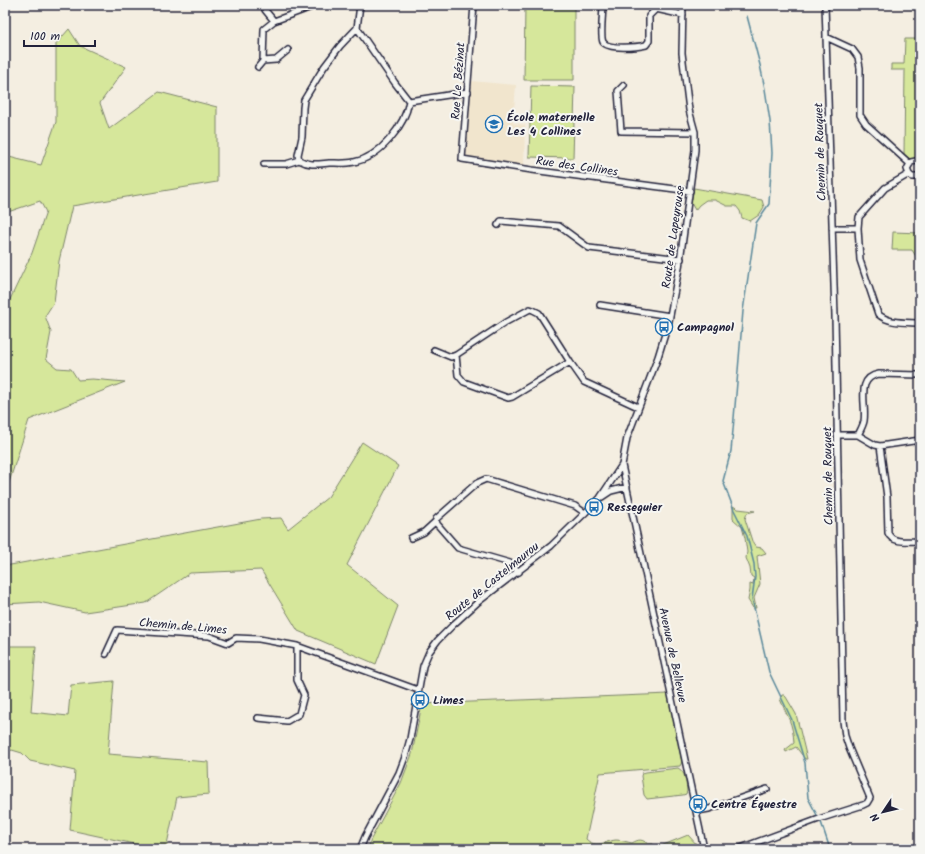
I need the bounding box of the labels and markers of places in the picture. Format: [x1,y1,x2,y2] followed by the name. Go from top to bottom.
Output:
[507,108,595,141] place label: École maternelle Les 4 Collines
[484,114,504,134] school or university icon: École maternelle Les 4 Collines
[654,317,674,337] bus stop icon: Campagnol
[677,318,735,337] place label: Campagnol
[584,497,604,517] bus stop icon: Resseguier
[607,498,663,517] place label: Resseguier
[410,690,430,710] bus stop icon: Limes
[433,691,464,710] place label: Limes
[688,794,708,814] bus stop icon: Centre Équestre
[711,795,797,814] place label: Centre Équestre

